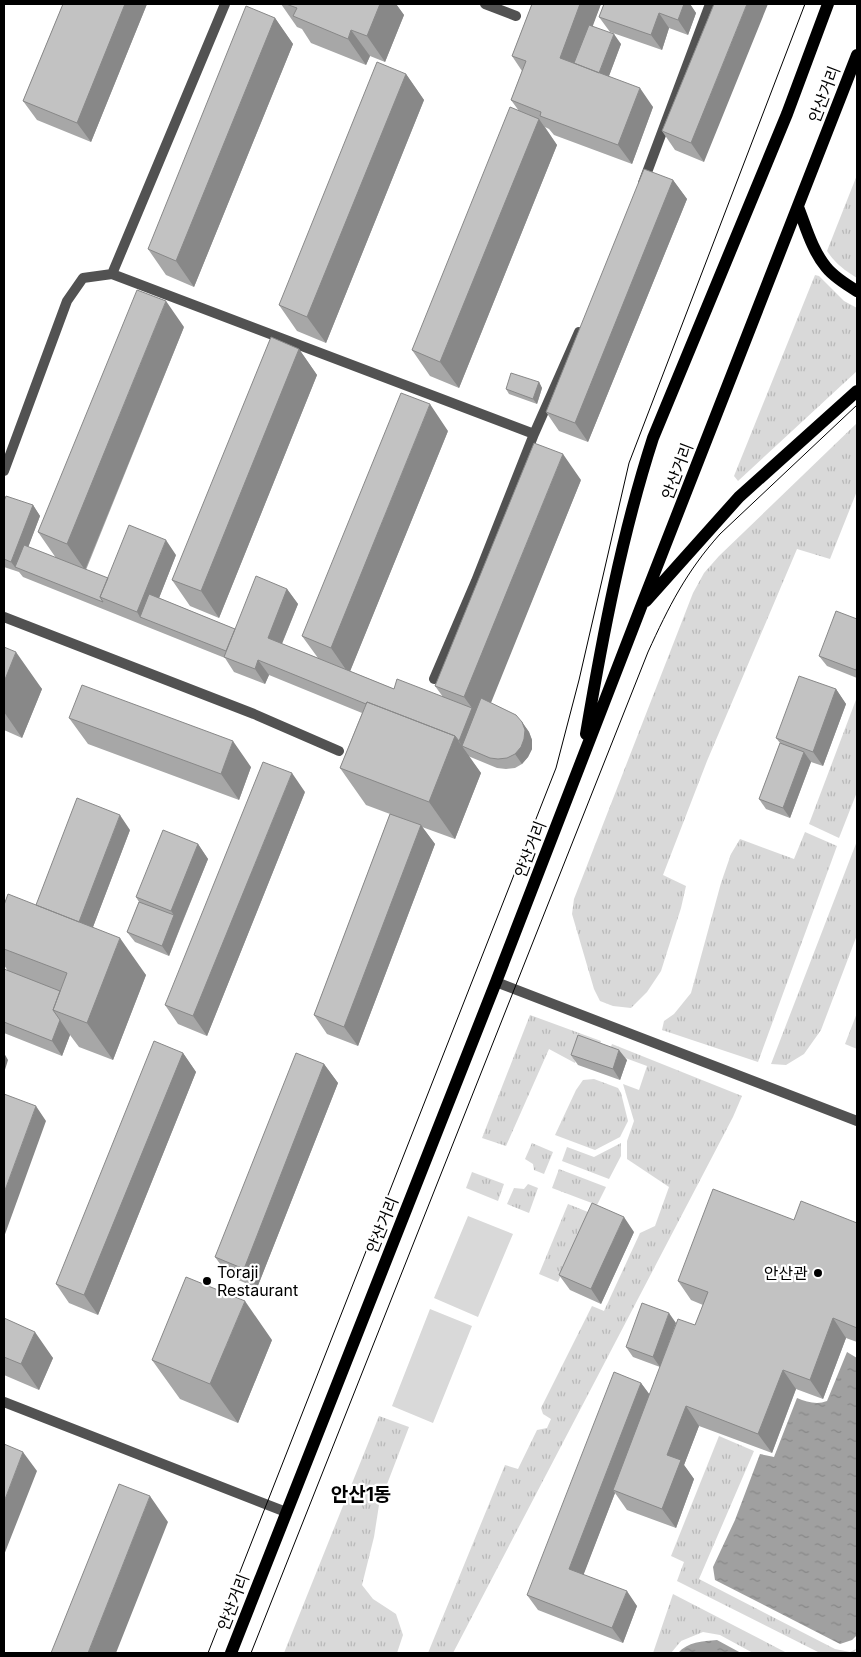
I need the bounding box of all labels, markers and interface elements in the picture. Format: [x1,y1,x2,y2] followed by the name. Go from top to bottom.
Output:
[804,63,844,125] street label: 안산거리
[657,440,697,502] street label: 안산거리
[510,818,550,880] street label: 안산거리
[362,1194,402,1256] street label: 안산거리
[217,1262,298,1300] place label: Toraji Restaurant
[764,1263,808,1283] place label: 안산관
[812,1267,824,1279] marker: 안산관
[201,1275,213,1287] marker: Toraji Restaurant
[331,1483,391,1506] district label: 안산1동
[213,1571,253,1633] street label: 안산거리

